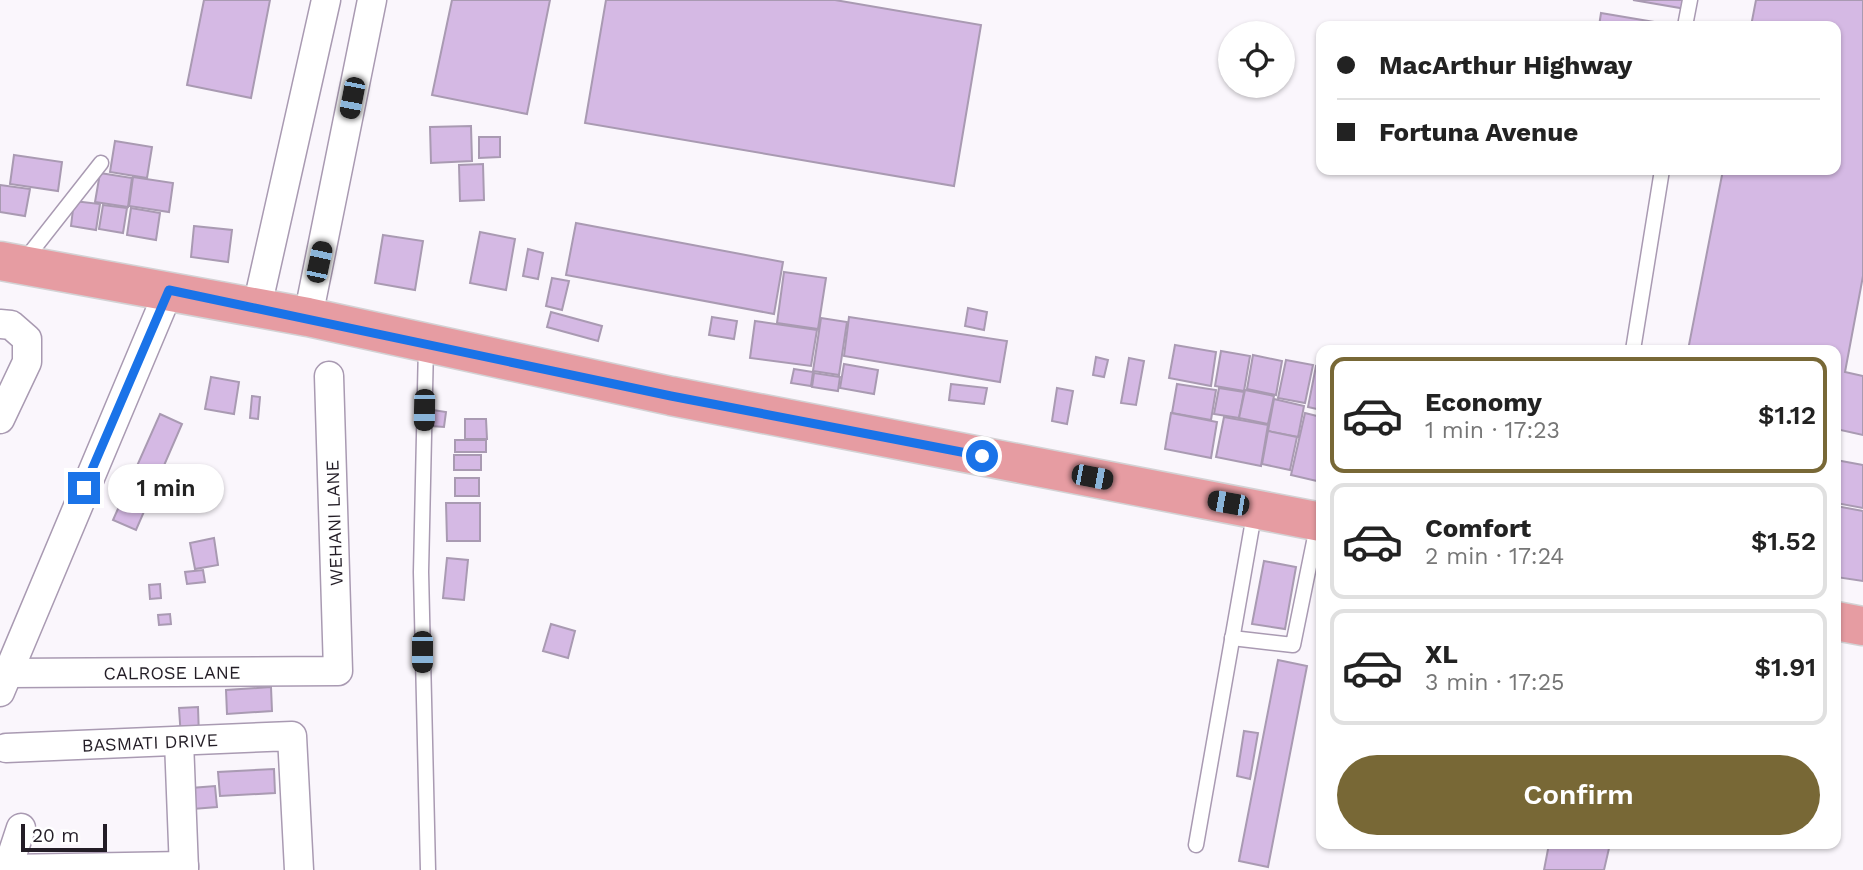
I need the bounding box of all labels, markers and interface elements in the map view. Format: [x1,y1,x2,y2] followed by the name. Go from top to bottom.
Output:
[1218,21,1295,98] map controls
[1218,21,1295,98] button: locate
[1379,50,1632,80] text: MacArthur Highway
[338,75,367,121] car
[1379,117,1578,147] text: Fortuna Avenue
[305,239,334,285] car
[1341,384,1404,447] icon: car
[1425,387,1542,417] text: Economy
[414,389,435,431] car
[1758,400,1816,430] text: $1.12
[1425,417,1560,444] text: 1 min · 17:23
[966,440,998,472] route start
[321,460,347,586] street label: WEHANI LANE
[108,463,224,512] callout: 1 min
[1070,463,1115,491] car
[68,472,100,504] route end
[136,475,196,502] text: 1 min
[1206,489,1251,517] car
[1341,510,1404,573] icon: car
[1425,513,1531,543] text: Comfort
[1751,526,1816,556] text: $1.52
[1425,543,1564,570] text: 2 min · 17:24
[412,631,433,673] car
[1341,636,1404,699] icon: car
[1425,639,1458,669] text: XL
[1755,652,1816,682] text: $1.91
[103,661,241,683] street label: CALROSE LANE
[1425,669,1564,696] text: 3 min · 17:25
[81,729,218,755] street label: BASMATI DRIVE
[1337,755,1820,835] button: Confirm
[21,821,107,853] scale bar
[32,824,79,847] text: 20 m

